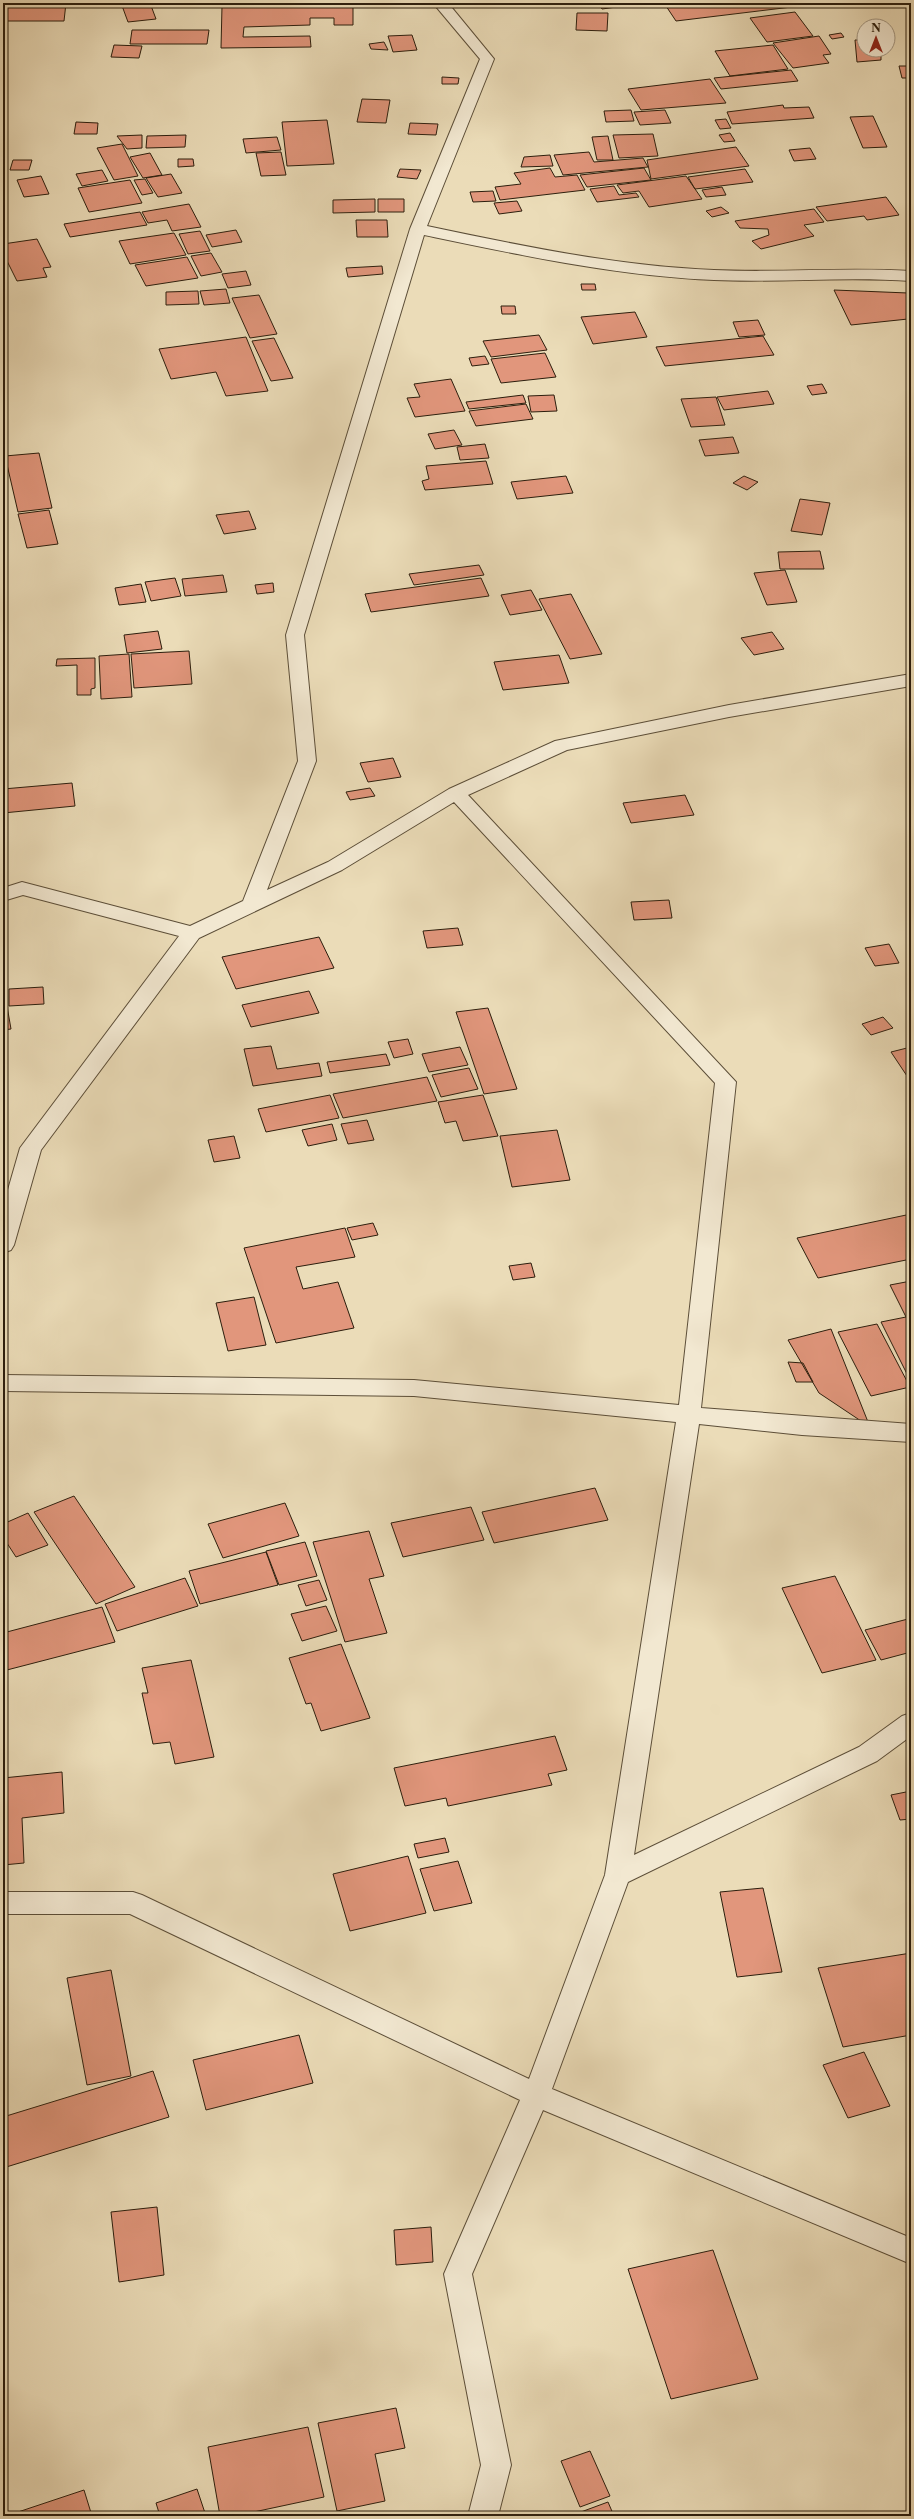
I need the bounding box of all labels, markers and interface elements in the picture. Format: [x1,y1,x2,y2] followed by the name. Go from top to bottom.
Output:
[856,18,896,58] north arrow
[871,21,881,35] text: N

